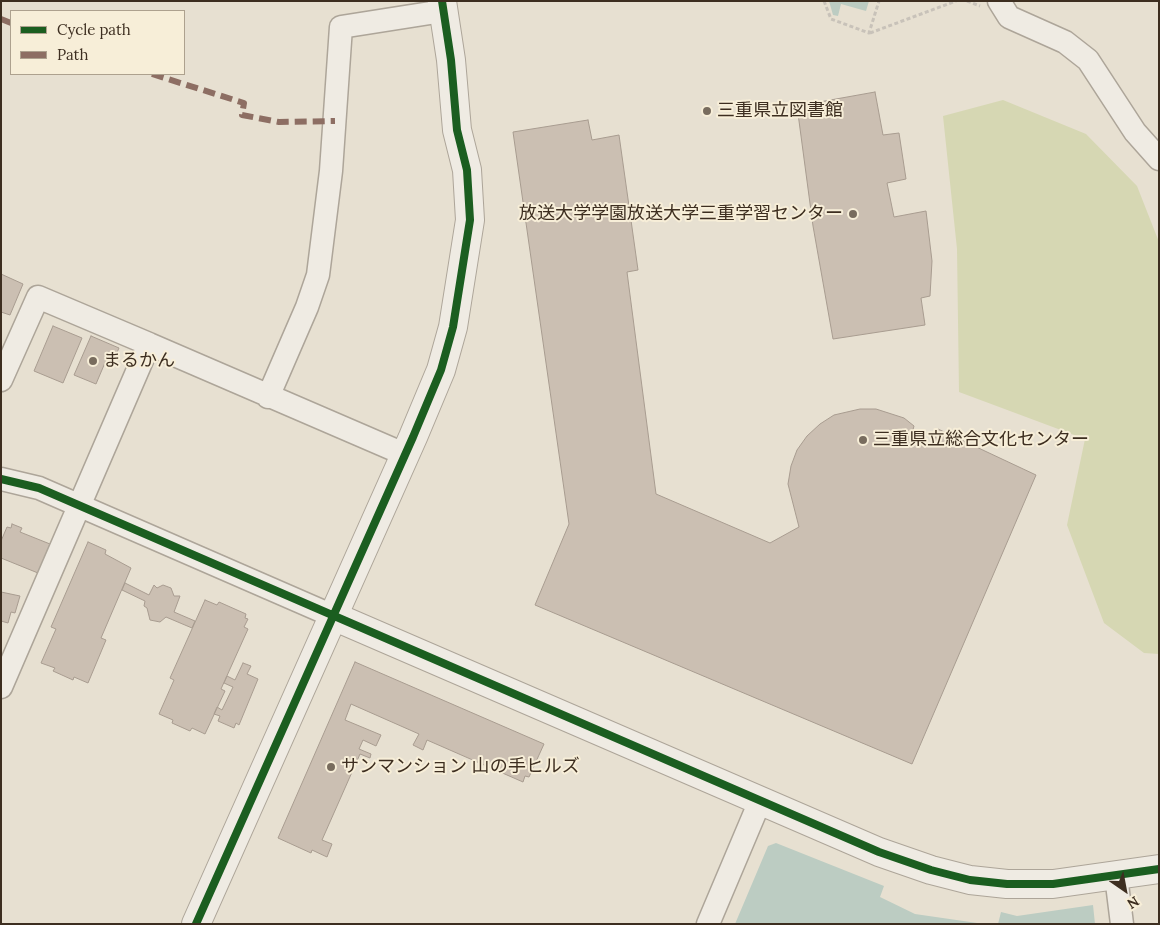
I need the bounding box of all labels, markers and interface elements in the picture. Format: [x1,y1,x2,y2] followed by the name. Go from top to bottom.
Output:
[10,10,185,75] legend
[57,20,131,39] text: Cycle path
[57,45,88,64] text: Path
[717,100,843,122] place label: 三重県立図書館
[701,105,713,117] marker: 三重県立図書館
[519,203,843,225] place label: 放送大学学園放送大学三重学習センター
[847,208,859,220] marker: 放送大学学園放送大学三重学習センター
[103,350,175,372] place label: まるかん
[87,355,99,367] marker: まるかん
[873,429,1089,451] place label: 三重県立総合文化センター
[857,434,869,446] marker: 三重県立総合文化センター
[341,756,580,778] place label: サンマンション 山の手ヒルズ
[325,761,337,773] marker: サンマンション 山の手ヒルズ
[1100,865,1150,915] north arrow
[1124,892,1143,913] text: N

